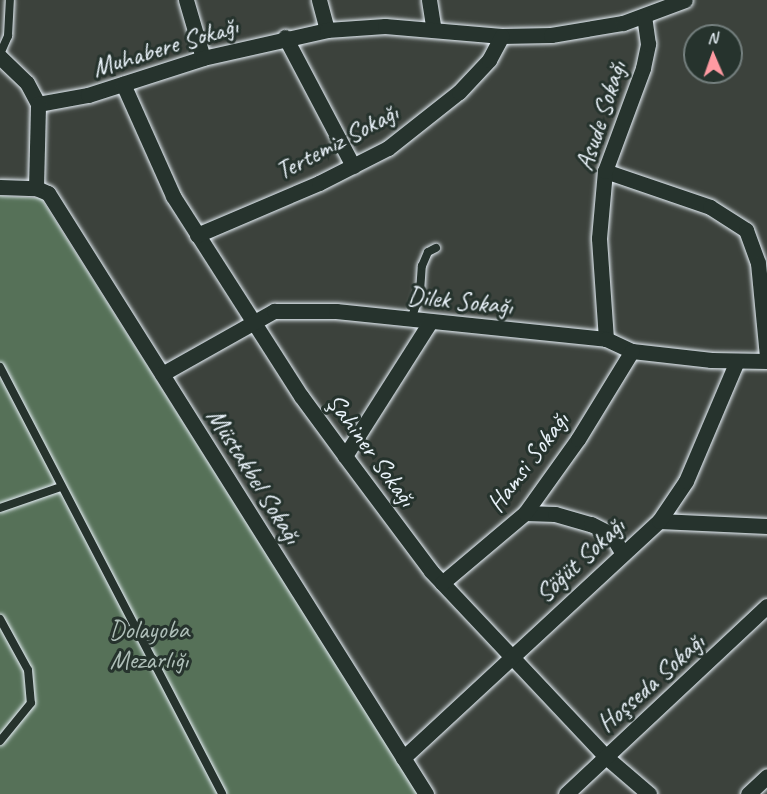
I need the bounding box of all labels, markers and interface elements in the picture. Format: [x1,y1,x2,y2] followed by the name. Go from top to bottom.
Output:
[89,10,241,84] street label: Muhabere Sokağı
[683,24,743,84] north arrow
[707,28,718,48] text: N
[569,58,633,174] street label: Asude Sokağı
[271,97,403,187] street label: Tertemiz Sokağı
[406,280,514,322] street label: Dilek Sokağı
[320,387,422,513] street label: Şahiner Sokağı
[200,403,308,549] street label: Müstakbel Sokağı
[481,406,575,518] street label: Hamsi Sokağı
[529,511,631,609] street label: Söğüt Sokağı
[109,614,189,676] park label: Dolayoba Mezarlığı
[591,627,711,739] street label: Hoşseda Sokağı

